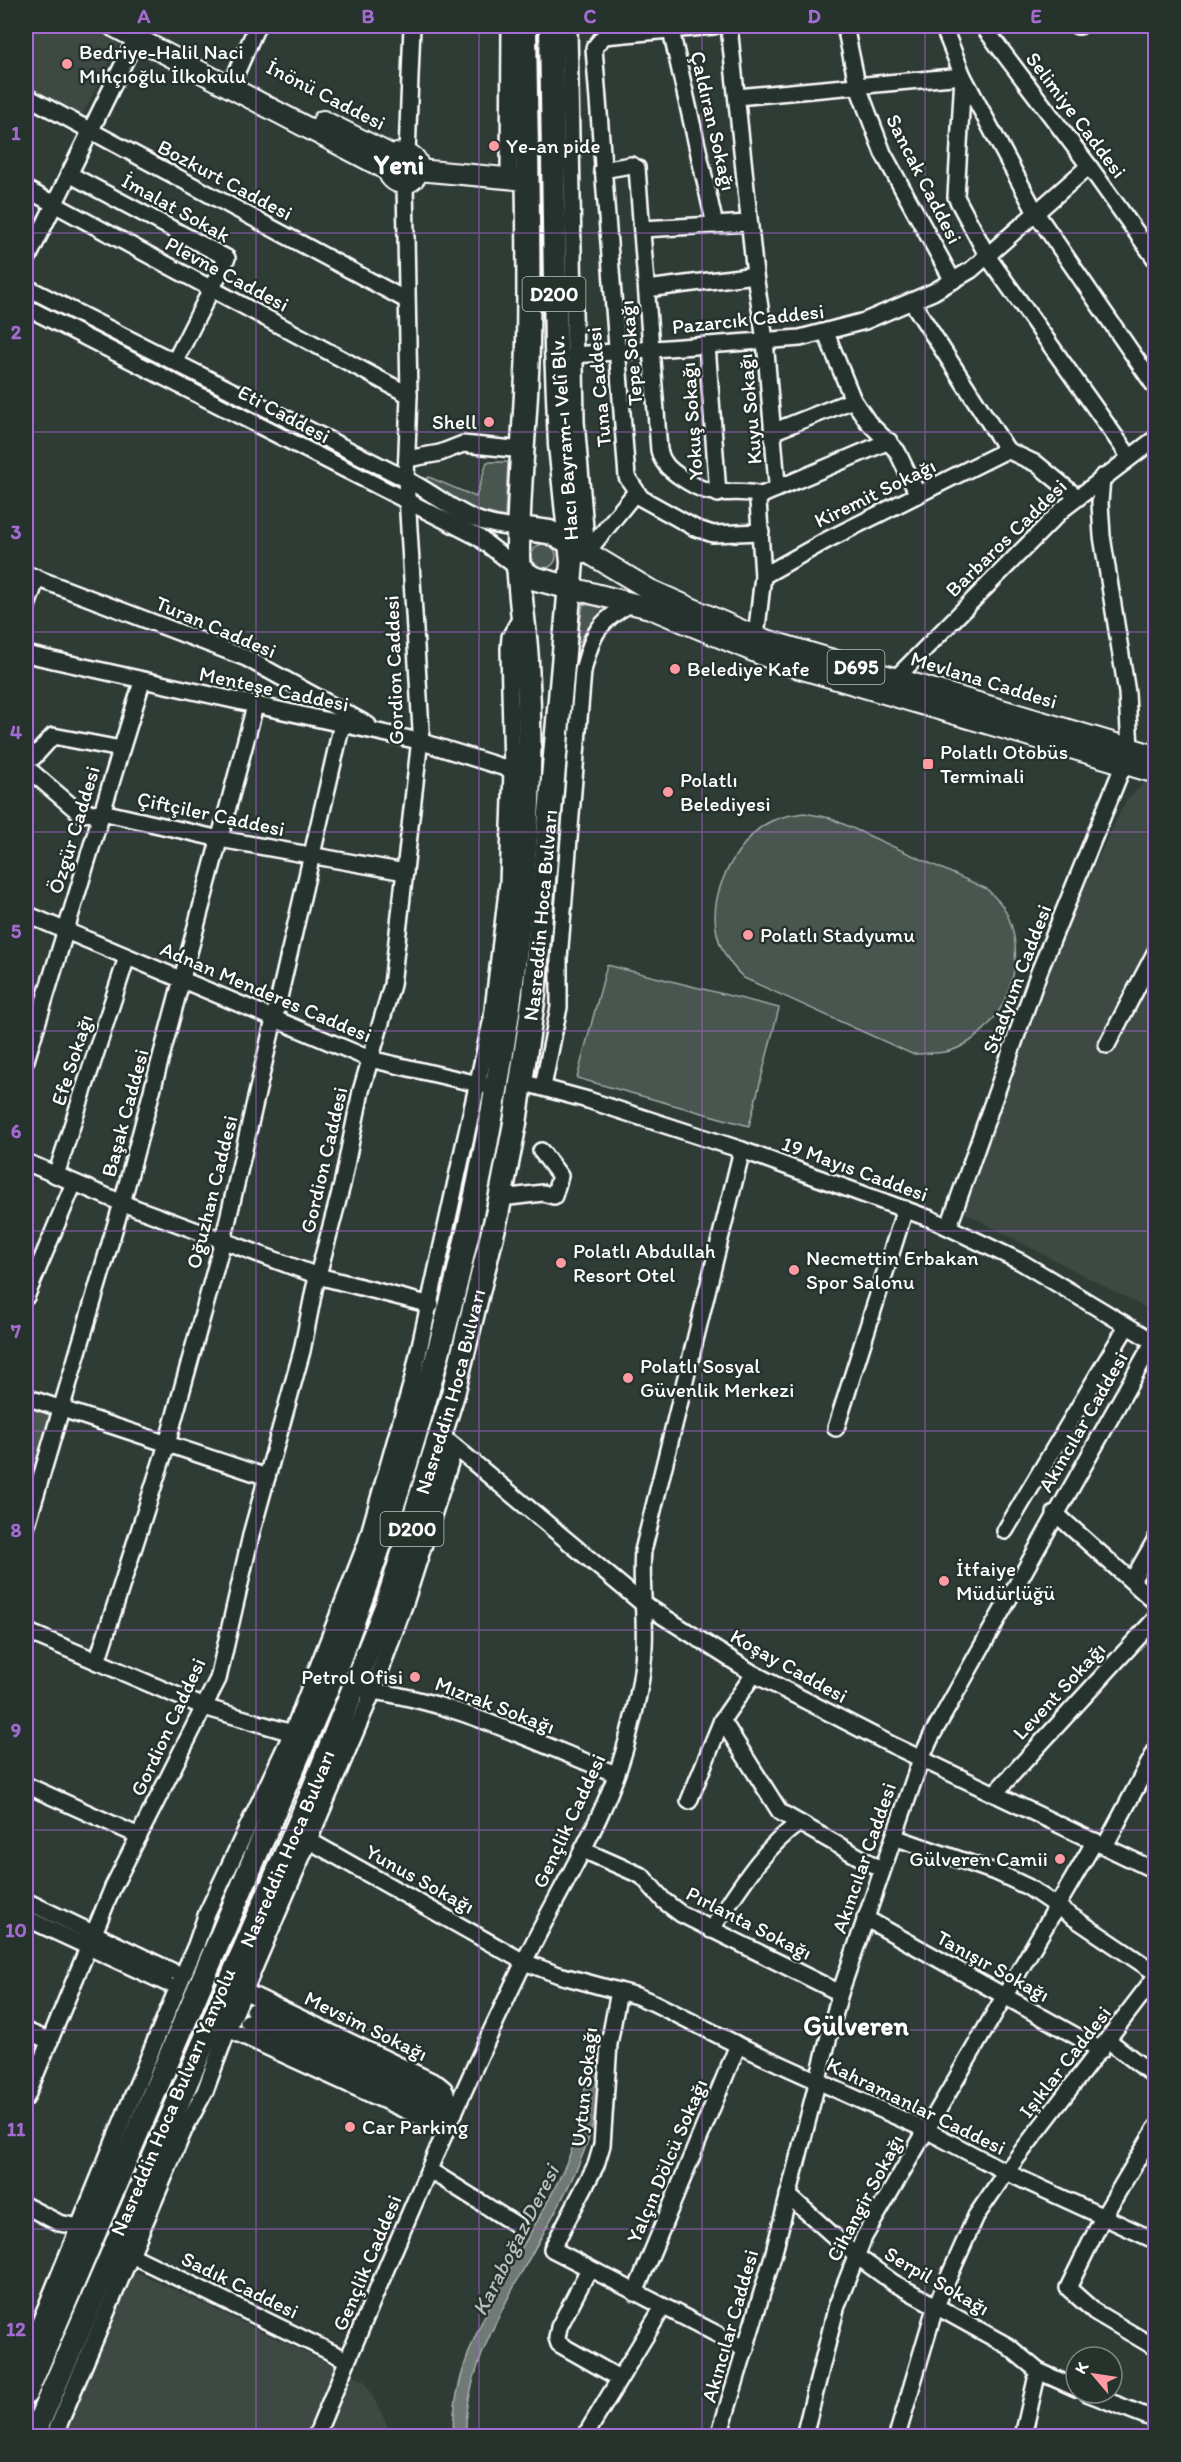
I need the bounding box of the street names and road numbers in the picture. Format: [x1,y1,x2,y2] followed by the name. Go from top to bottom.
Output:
[1021,47,1132,183] street label: Selimiye Caddesi
[685,49,742,193] street label: Çaldıran Sokağı
[263,54,390,135] street label: İnönü Caddesi
[881,110,968,248] street label: Sancak Caddesi
[154,134,297,226] street label: Bozkurt Caddesi
[118,167,235,248] street label: İmalat Sokak
[161,231,293,317] street label: Plevne Caddesi
[522,277,586,311] road number: D200
[671,298,825,339] street label: Pazarcık Caddesi
[613,299,648,407] street label: Tepe Sokağı
[581,326,616,448] street label: Tuna Caddesi
[544,335,583,542] street label: Hacı Bayram-ı Velî Blv.
[732,353,767,465] street label: Kuyu Sokağı
[675,361,708,481] street label: Yokuş Sokağı
[234,379,335,448] street label: Eti Caddesi
[810,452,940,533] street label: Kiremit Sokağı
[940,473,1072,602] street label: Barbaros Caddesi
[152,590,280,663] street label: Turan Caddesi
[378,595,409,745] street label: Gordion Caddesi
[908,645,1061,714] street label: Mevlana Caddesi
[828,650,884,684] road number: D695
[197,660,351,717] street label: Menteşe Caddesi
[42,763,105,897] street label: Özgür Caddesi
[135,786,287,841] street label: Çiftçiler Caddesi
[517,808,562,1022] street label: Nasreddin Hoca Bulvarı
[977,901,1056,1057] street label: Stadyum Caddesi
[157,936,376,1047] street label: Adnan Menderes Caddesi
[45,1011,98,1108] street label: Efe Sokağı
[95,1046,154,1180] street label: Başak Caddesi
[295,1084,353,1236] street label: Gordion Caddesi
[180,1113,243,1271] street label: Oğuzhan Caddesi
[779,1130,932,1207] street label: 19 Mayıs Caddesi
[409,1286,490,1497] street label: Nasreddin Hoca Bulvarı
[1032,1347,1133,1496] street label: Akıncılar Caddesi
[380,1512,444,1546] road number: D200
[726,1623,852,1708] street label: Koşay Caddesi
[1007,1637,1110,1745] street label: Levent Sokağı
[125,1654,210,1800] street label: Gordion Caddesi
[432,1670,559,1739] street label: Mızrak Sokağı
[234,1746,340,1951] street label: Nasreddin Hoca Bulvarı
[527,1750,611,1892] street label: Gençlik Caddesi
[826,1779,901,1936] street label: Akıncılar Caddesi
[361,1838,479,1919] street label: Yunus Sokağı
[682,1880,816,1965] street label: Pırlanta Sokağı
[932,1924,1054,2007] street label: Tanışır Sokağı
[105,1964,240,2239] street label: Nasreddin Hoca Bulvarı Yanyolu
[301,1985,432,2066] street label: Mevsim Sokağı
[1013,2001,1116,2123] street label: Işıklar Caddesi
[565,2026,602,2148] street label: Uytun Sokağı
[823,2051,1010,2160] street label: Kahramanlar Caddesi
[621,2075,712,2247] street label: Yalçın Dölcü Sokağı
[821,2130,909,2266] street label: Cihangir Sokağı
[327,2191,406,2335] street label: Gençlik Caddesi
[880,2240,994,2321] street label: Serpil Sokağı
[178,2245,303,2324] street label: Sadık Caddesi
[696,2247,763,2405] street label: Akıncılar Caddesi

